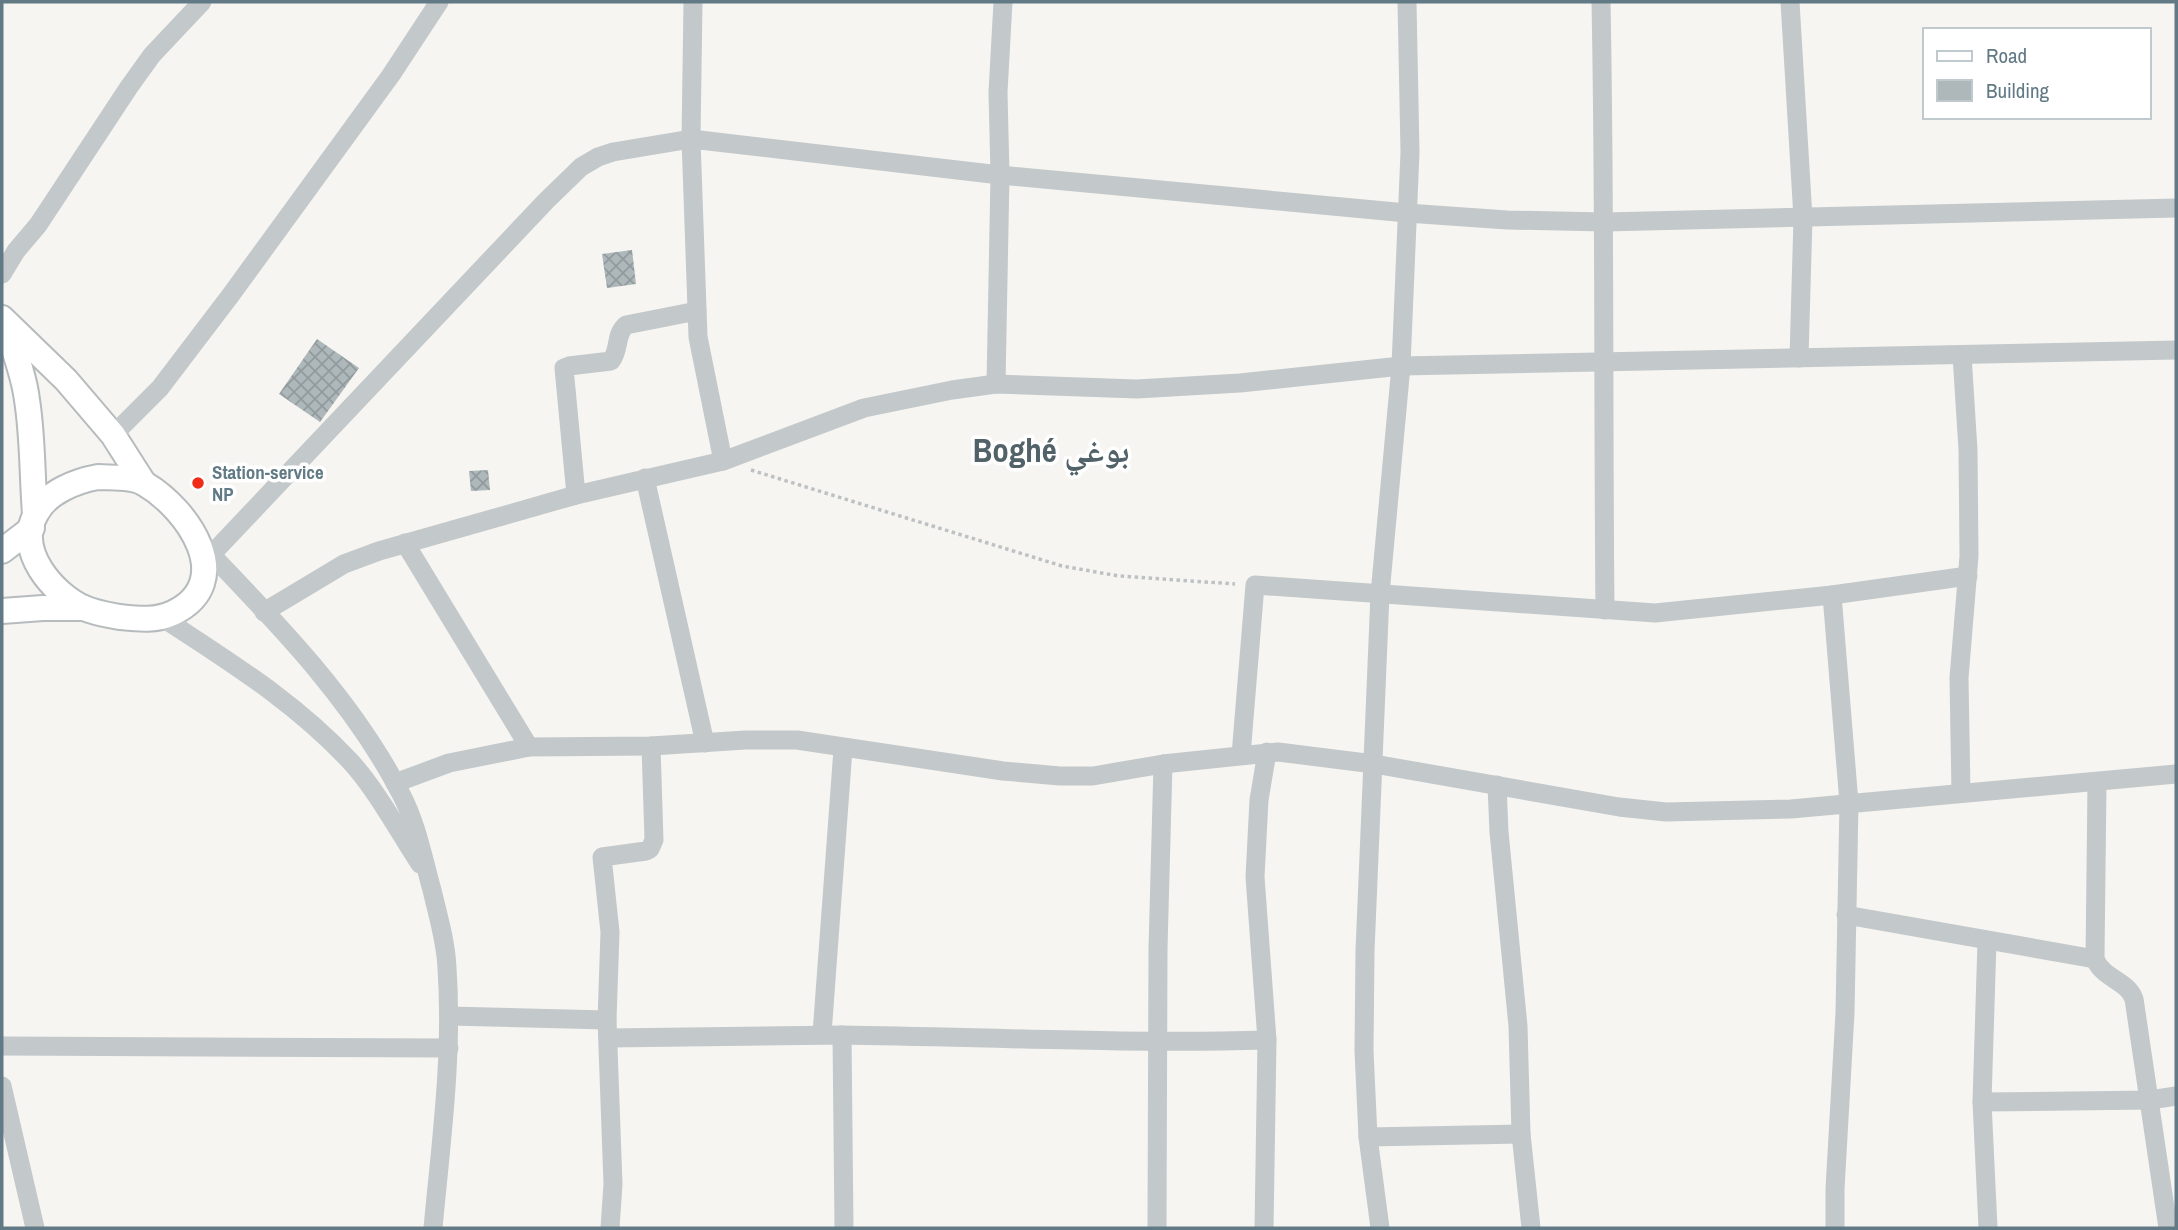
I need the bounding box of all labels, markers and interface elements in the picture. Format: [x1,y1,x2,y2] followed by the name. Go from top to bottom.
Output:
[1923,28,2150,119] legend
[1986,41,2027,70] text: Road
[1986,76,2050,105] text: Building
[973,428,1129,476] district label: Boghé بوغي
[212,459,324,507] place label: Station-service NP
[190,475,206,491] marker: Station-service NP

